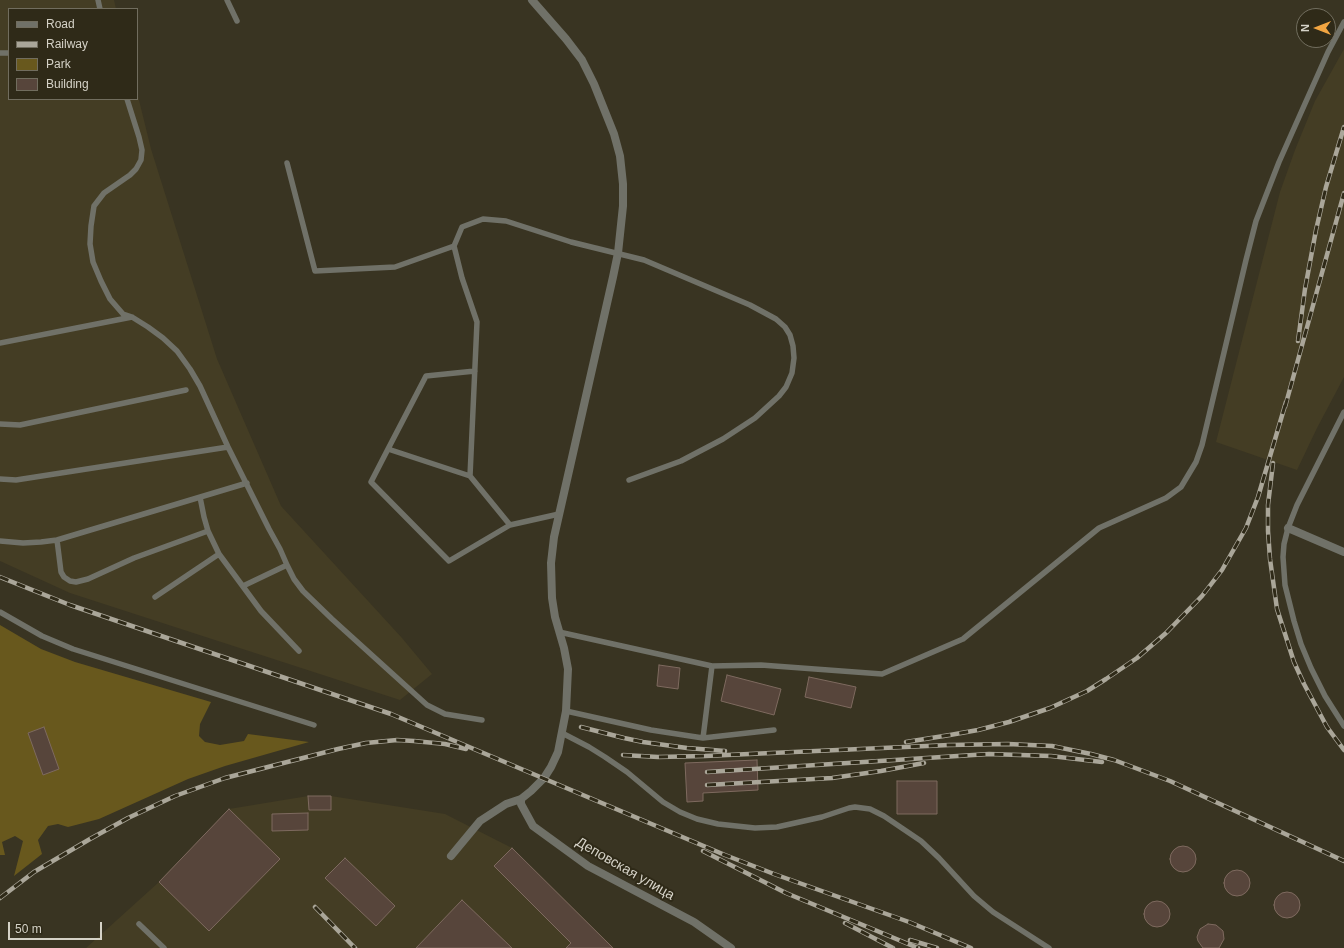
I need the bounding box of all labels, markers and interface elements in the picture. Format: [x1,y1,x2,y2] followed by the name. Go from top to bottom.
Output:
[8,8,138,100] legend
[1296,8,1336,48] north arrow
[46,17,75,31] text: Road
[1299,24,1311,32] text: N
[46,37,88,51] text: Railway
[46,57,71,71] text: Park
[46,77,89,91] text: Building
[573,834,677,904] street label: Деповская улица
[10,914,104,940] scale bar
[15,922,42,936] text: 50 m

